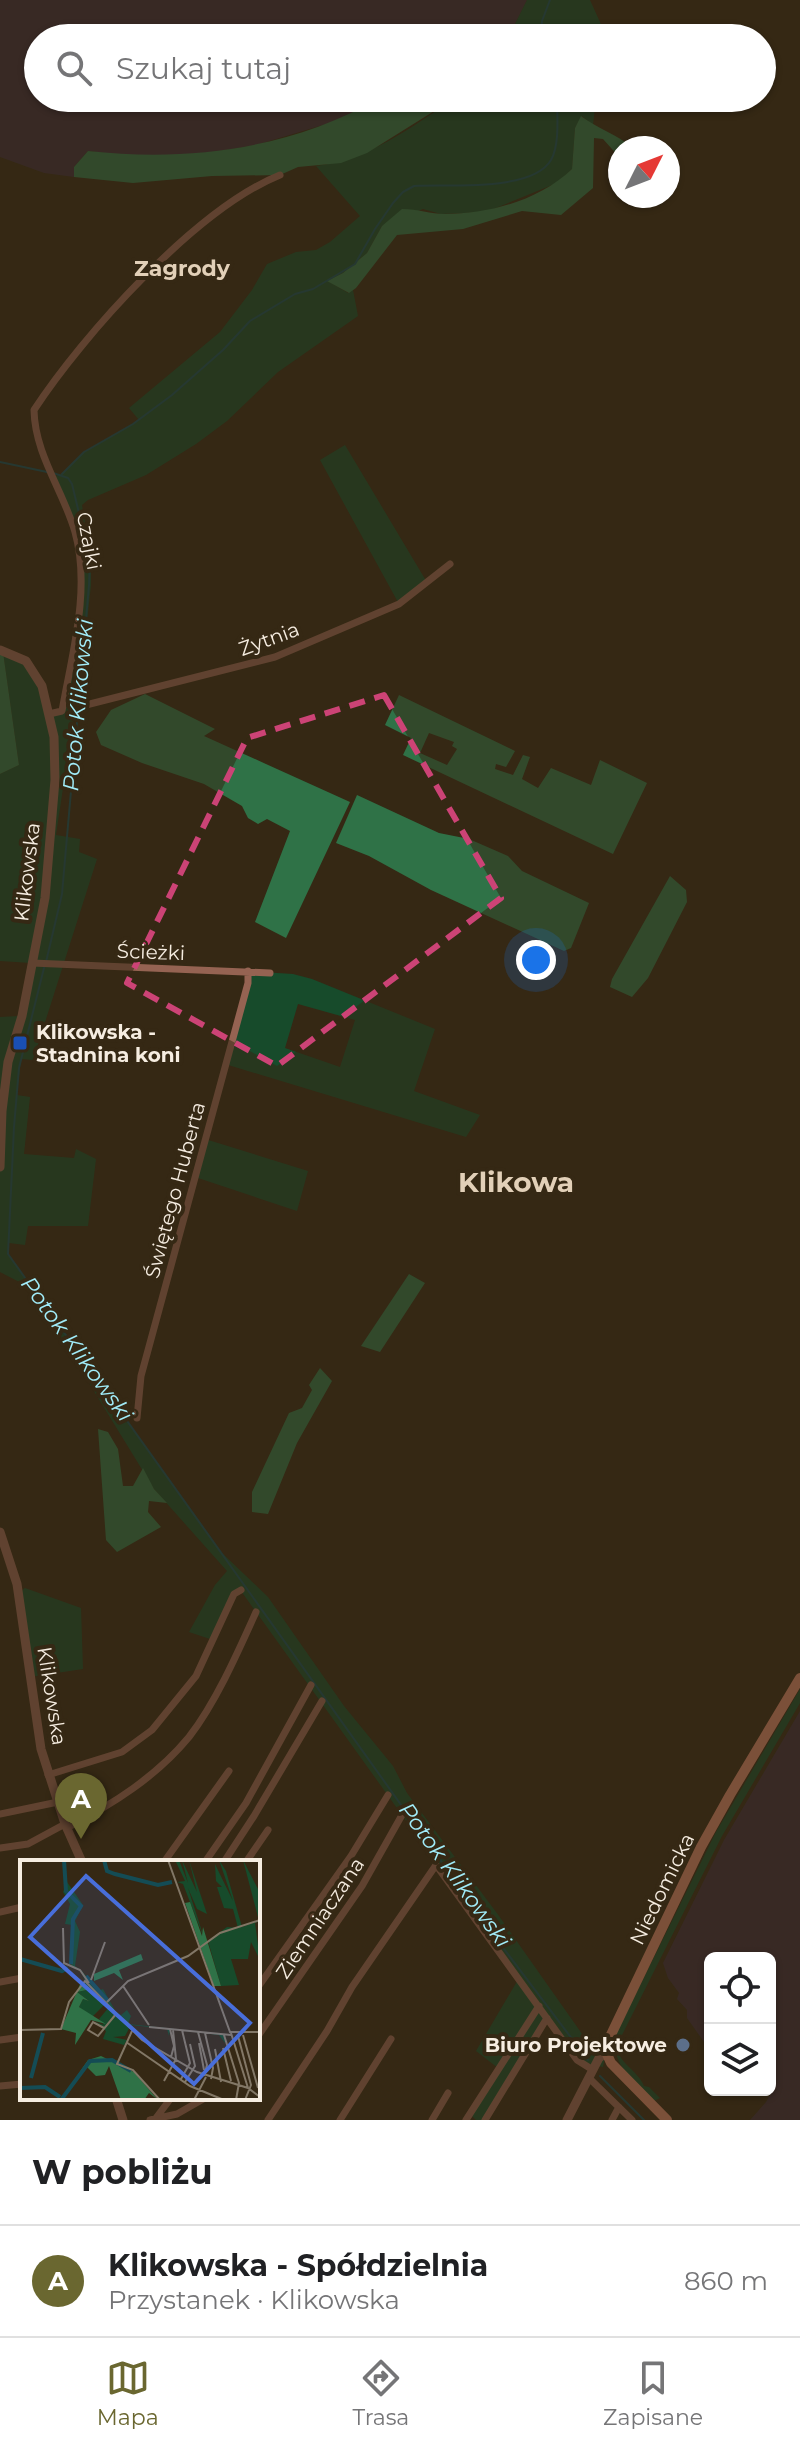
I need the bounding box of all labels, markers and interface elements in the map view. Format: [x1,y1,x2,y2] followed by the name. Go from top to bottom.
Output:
[24,24,776,112] search box
[52,46,96,90] icon: search
[116,50,291,87] text: Szukaj tutaj
[608,136,680,208] north arrow
[134,255,231,282] district label: Zagrody
[72,510,106,572] street label: Czajki
[235,617,303,661] street label: Żytnia
[57,618,99,792] water label: Potok Klikowski
[9,821,45,923] street label: Klikowska
[116,939,186,965] street label: Ścieżki
[516,940,556,980] your location
[36,1020,181,1067] place label: Klikowska - Stadnina koni
[11,1034,29,1052] marker: Klikowska - Stadnina koni
[140,1099,210,1281] street label: Świętego Huberta
[458,1165,574,1199] district label: Klikowa
[15,1271,139,1427] water label: Potok Klikowski
[32,1645,72,1747] street label: Klikowska
[55,1773,107,1839] pin: A
[393,1797,517,1953] water label: Potok Klikowski
[625,1829,699,1949] street label: Niedomicka
[271,1853,369,1983] street label: Ziemniaczana
[20,1860,260,2100] inset map
[704,1952,776,2096] map controls
[704,1952,776,2024] button: locate
[704,2024,776,2096] button: layers
[485,2033,667,2057] place label: Biuro Projektowe
[674,2036,692,2054] marker: Biuro Projektowe
[32,2151,213,2193] text: W pobliżu
[108,2247,488,2284] text: Klikowska - Spółdzielnia
[48,2265,68,2297] text: A
[684,2265,768,2297] text: 860 m
[108,2284,400,2316] text: Przystanek · Klikowska
[97,2356,159,2431] tab: Mapa
[352,2356,409,2431] tab: Trasa
[603,2356,703,2431] tab: Zapisane

